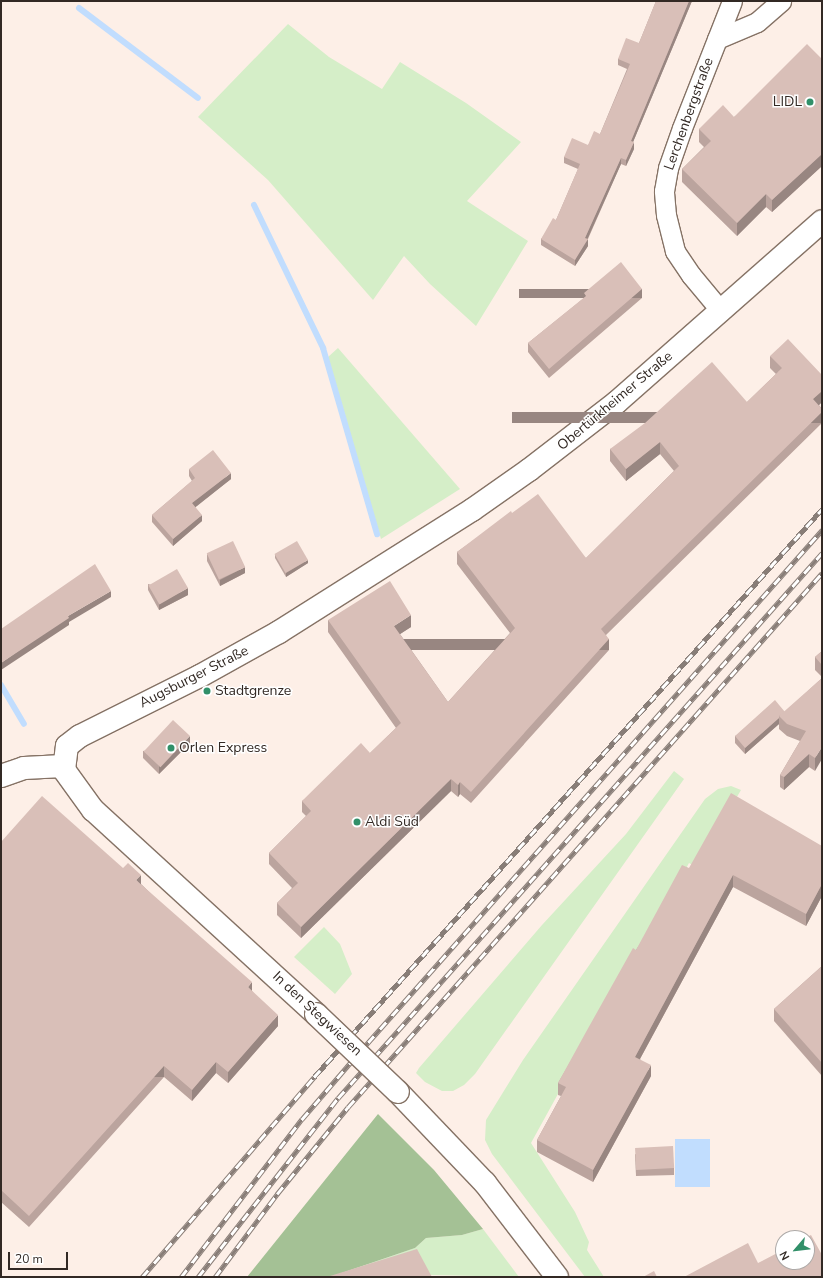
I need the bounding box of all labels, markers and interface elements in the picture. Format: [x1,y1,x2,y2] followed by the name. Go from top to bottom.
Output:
[661,55,717,173] street label: Lerchenbergstraße
[773,94,802,110] place label: LIDL
[805,97,815,107] marker: LIDL
[554,348,676,454] street label: Obertürkheimer Straße
[137,642,251,712] street label: Augsburger Straße
[215,683,291,699] place label: Stadtgrenze
[202,686,212,696] marker: Stadtgrenze
[179,740,267,756] place label: Orlen Express
[166,743,176,753] marker: Orlen Express
[365,814,419,830] place label: Aldi Süd
[352,817,362,827] marker: Aldi Süd
[269,968,365,1060] street label: In den Stegwiesen
[775,1230,815,1270] north arrow
[10,1244,70,1270] scale bar
[776,1248,793,1263] text: N
[15,1251,43,1267] text: 20 m

